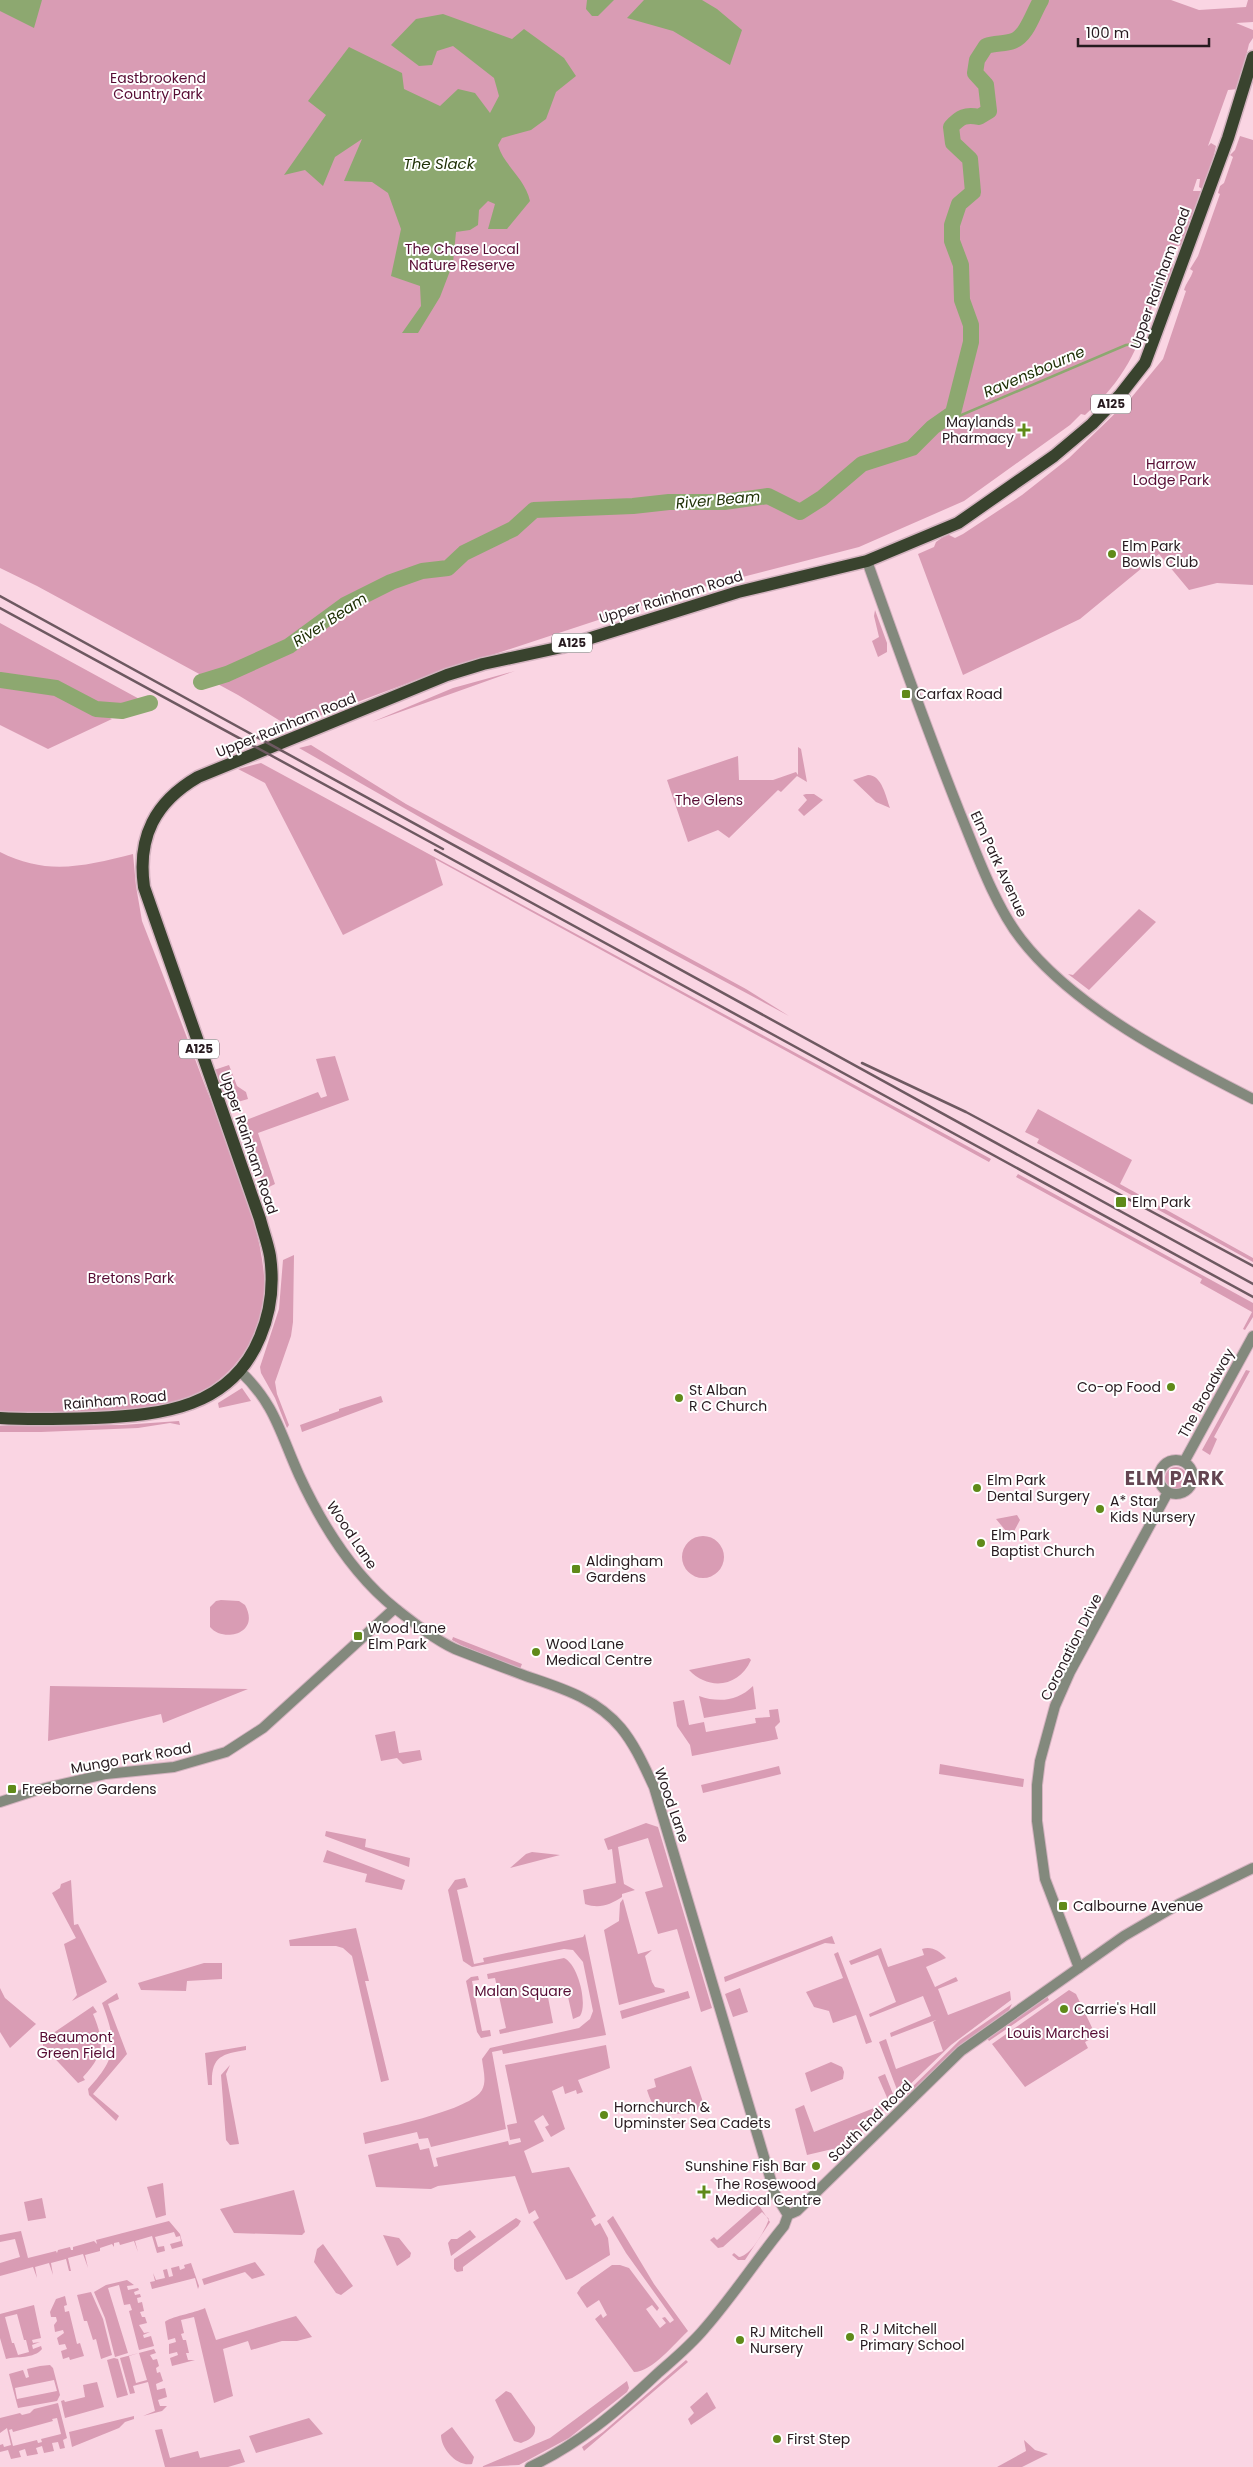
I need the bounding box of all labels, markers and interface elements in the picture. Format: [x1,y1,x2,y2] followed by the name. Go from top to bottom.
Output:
[1078,15,1209,47] scale bar
[1086,22,1129,43] text: 100 m
[110,68,206,104] park label: Eastbrookend Country Park
[404,153,476,174] water label: The Slack
[1125,204,1195,352] street label: Upper Rainham Road
[405,239,519,275] park label: The Chase Local Nature Reserve
[980,341,1088,402] water label: Ravensbourne
[1091,394,1131,414] road number: A125
[942,412,1014,448] place label: Maylands Pharmacy
[1018,424,1030,436] marker: Maylands Pharmacy
[1133,454,1210,490] park label: Harrow Lodge Park
[675,485,761,514] water label: River Beam
[1122,536,1198,572] place label: Elm Park Bowls Club
[1106,548,1118,560] marker: Elm Park Bowls Club
[597,566,745,628] street label: Upper Rainham Road
[288,588,371,651] water label: River Beam
[552,634,592,652] road number: A125
[916,684,1002,704] place label: Carfax Road
[213,688,359,762] street label: Upper Rainham Road
[900,688,912,700] marker: Carfax Road
[675,790,743,810] park label: The Glens
[966,808,1033,921] street label: Elm Park Avenue
[179,1040,219,1058] road number: A125
[215,1069,283,1217] street label: Upper Rainham Road
[1132,1192,1192,1212] place label: Elm Park
[1114,1195,1128,1209] marker: Elm Park
[88,1268,175,1288] park label: Bretons Park
[1173,1345,1239,1441] street label: The Broadway
[1077,1377,1161,1397] place label: Co-op Food
[689,1380,767,1416] place label: St Alban R C Church
[1165,1381,1177,1393] marker: Co-op Food
[63,1386,167,1414] street label: Rainham Road
[673,1392,685,1404] marker: St Alban R C Church
[1125,1465,1225,1492] district label: ELM PARK
[987,1470,1090,1506] place label: Elm Park Dental Surgery
[971,1482,983,1494] marker: Elm Park Dental Surgery
[1110,1491,1196,1527] place label: A* Star Kids Nursery
[322,1497,382,1573] street label: Wood Lane
[1094,1503,1106,1515] marker: A* Star Kids Nursery
[991,1525,1095,1561] place label: Elm Park Baptist Church
[975,1537,987,1549] marker: Elm Park Baptist Church
[586,1551,663,1587] place label: Aldingham Gardens
[570,1563,582,1575] marker: Aldingham Gardens
[1035,1590,1107,1704] street label: Coronation Drive
[368,1618,446,1654] place label: Wood Lane Elm Park
[352,1630,364,1642] marker: Wood Lane Elm Park
[546,1634,653,1670] place label: Wood Lane Medical Centre
[530,1646,542,1658] marker: Wood Lane Medical Centre
[69,1738,193,1778] street label: Mungo Park Road
[650,1765,694,1845] street label: Wood Lane
[22,1779,157,1799] place label: Freeborne Gardens
[6,1783,18,1795] marker: Freeborne Gardens
[1073,1896,1204,1916] place label: Calbourne Avenue
[1057,1900,1069,1912] marker: Calbourne Avenue
[474,1981,572,2001] park label: Malan Square
[1074,1999,1156,2019] place label: Carrie's Hall
[1058,2003,1070,2015] marker: Carrie's Hall
[1007,2023,1109,2043] park label: Louis Marchesi
[37,2027,115,2063] park label: Beaumont Green Field
[824,2076,916,2166] street label: South End Road
[614,2097,771,2133] place label: Hornchurch & Upminster Sea Cadets
[598,2109,610,2121] marker: Hornchurch & Upminster Sea Cadets
[685,2156,806,2176] place label: Sunshine Fish Bar
[810,2160,822,2172] marker: Sunshine Fish Bar
[715,2174,822,2210] place label: The Rosewood Medical Centre
[697,2185,711,2199] marker: The Rosewood Medical Centre
[860,2319,965,2355] place label: R J Mitchell Primary School
[750,2322,823,2358] place label: RJ Mitchell Nursery
[844,2331,856,2343] marker: R J Mitchell Primary School
[734,2334,746,2346] marker: RJ Mitchell Nursery
[787,2429,850,2449] place label: First Step
[771,2433,783,2445] marker: First Step

